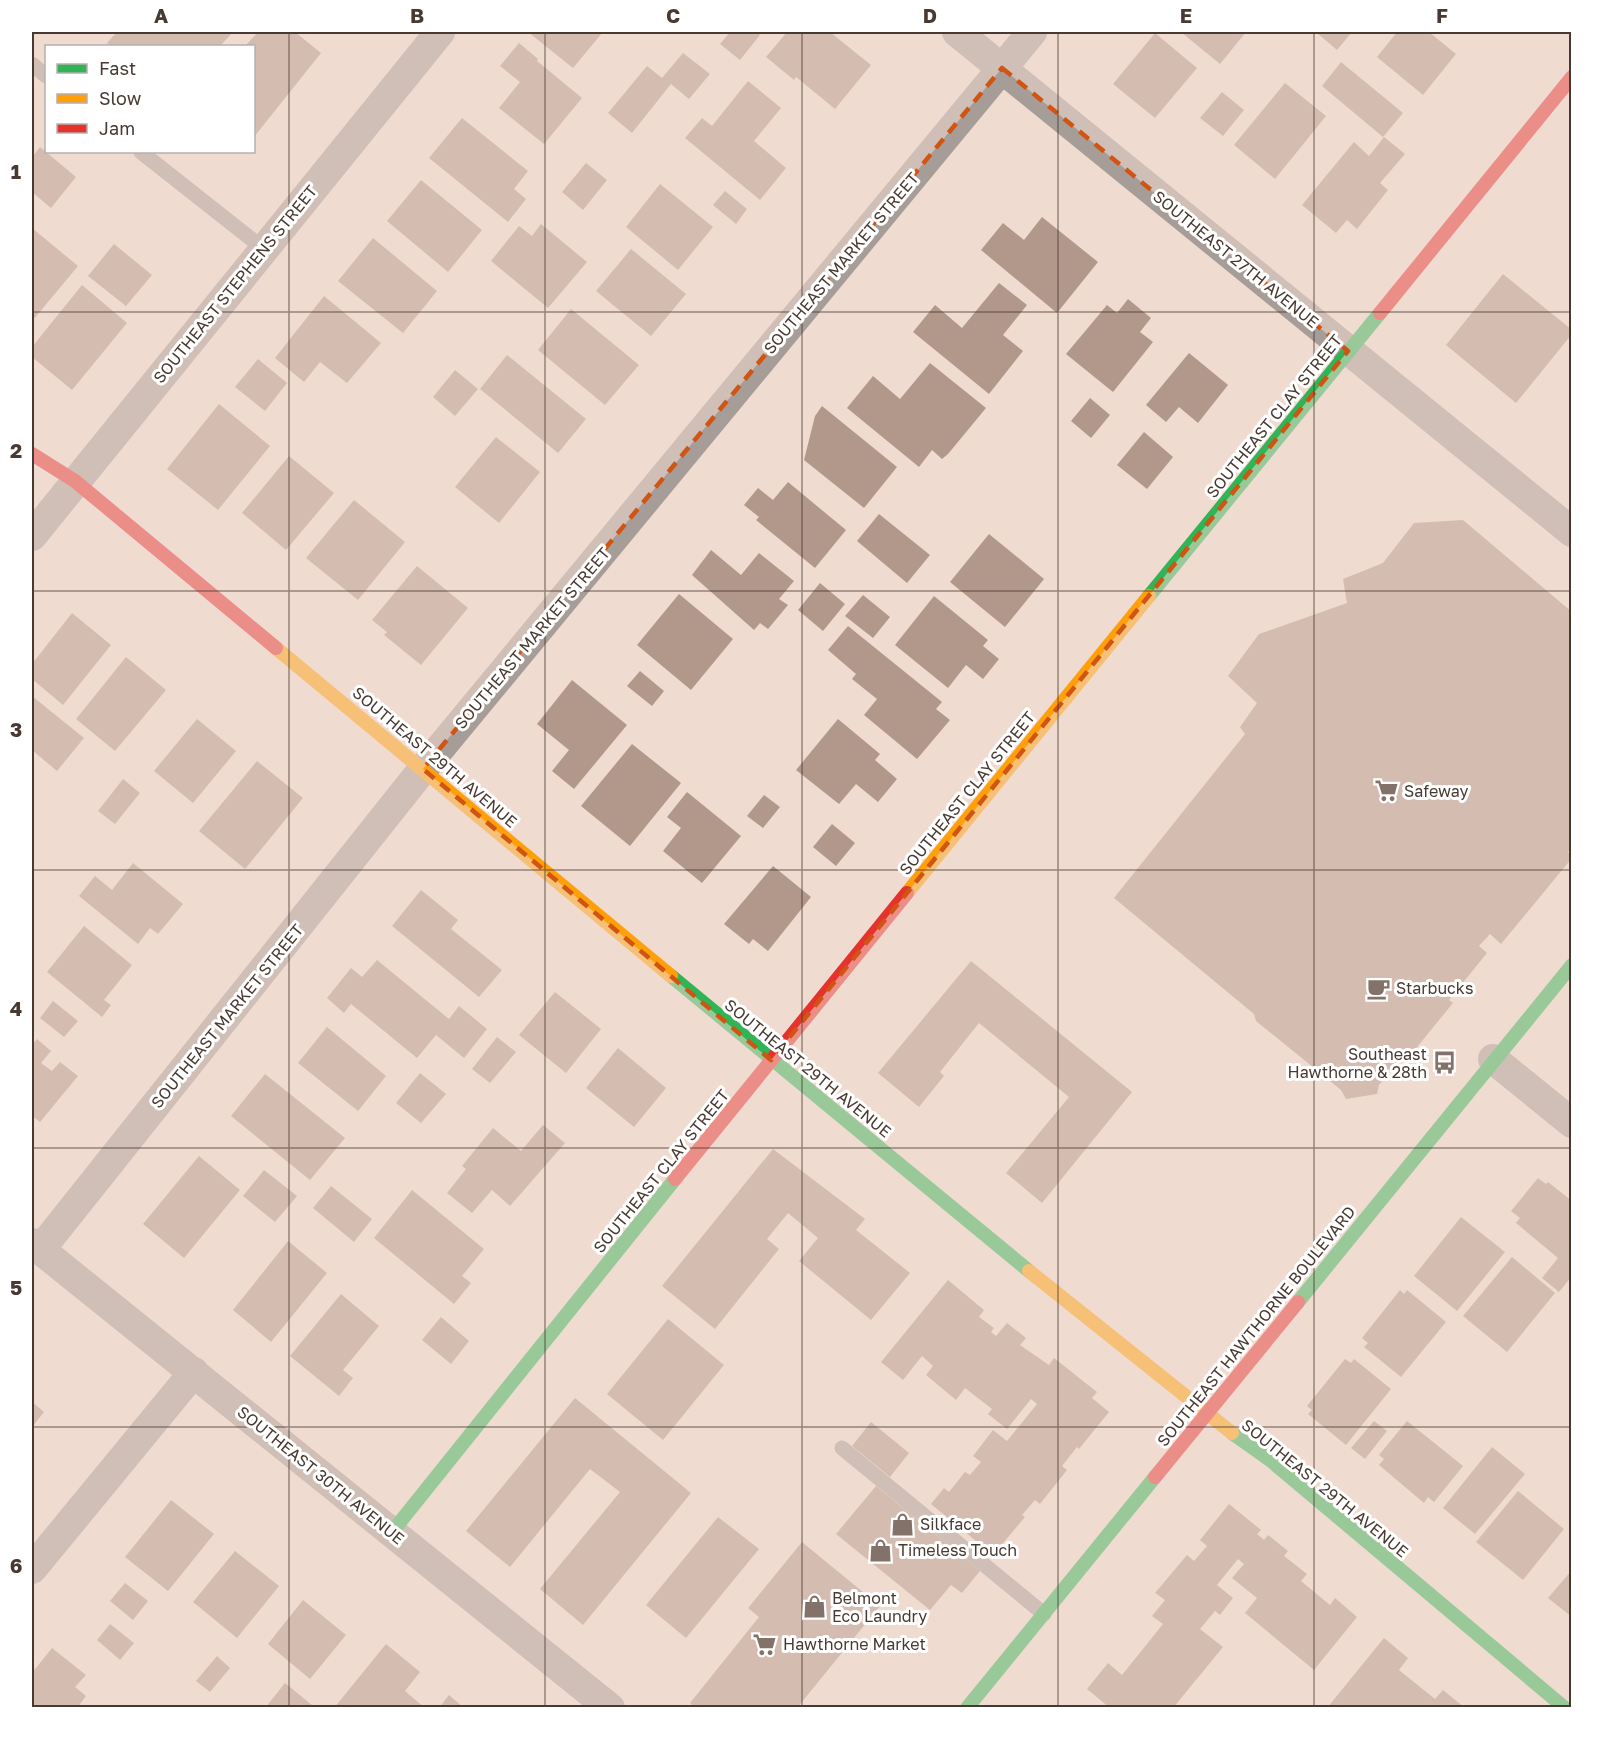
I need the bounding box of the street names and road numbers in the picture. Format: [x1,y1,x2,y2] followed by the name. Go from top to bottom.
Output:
[759,168,923,358] street label: SOUTHEAST MARKET STREET
[149,181,321,387] street label: SOUTHEAST STEPHENS STREET
[1149,186,1323,332] street label: SOUTHEAST 27TH AVENUE
[1202,330,1346,502] street label: SOUTHEAST CLAY STREET
[450,543,614,733] street label: SOUTHEAST MARKET STREET
[349,682,521,832] street label: SOUTHEAST 29TH AVENUE
[895,707,1039,879] street label: SOUTHEAST CLAY STREET
[147,920,307,1112] street label: SOUTHEAST MARKET STREET
[721,995,895,1141] street label: SOUTHEAST 29TH AVENUE
[589,1085,733,1257] street label: SOUTHEAST CLAY STREET
[1153,1202,1359,1450] street label: SOUTHEAST HAWTHORNE BOULEVARD
[234,1401,408,1549] street label: SOUTHEAST 30TH AVENUE
[1238,1415,1412,1561] street label: SOUTHEAST 29TH AVENUE

